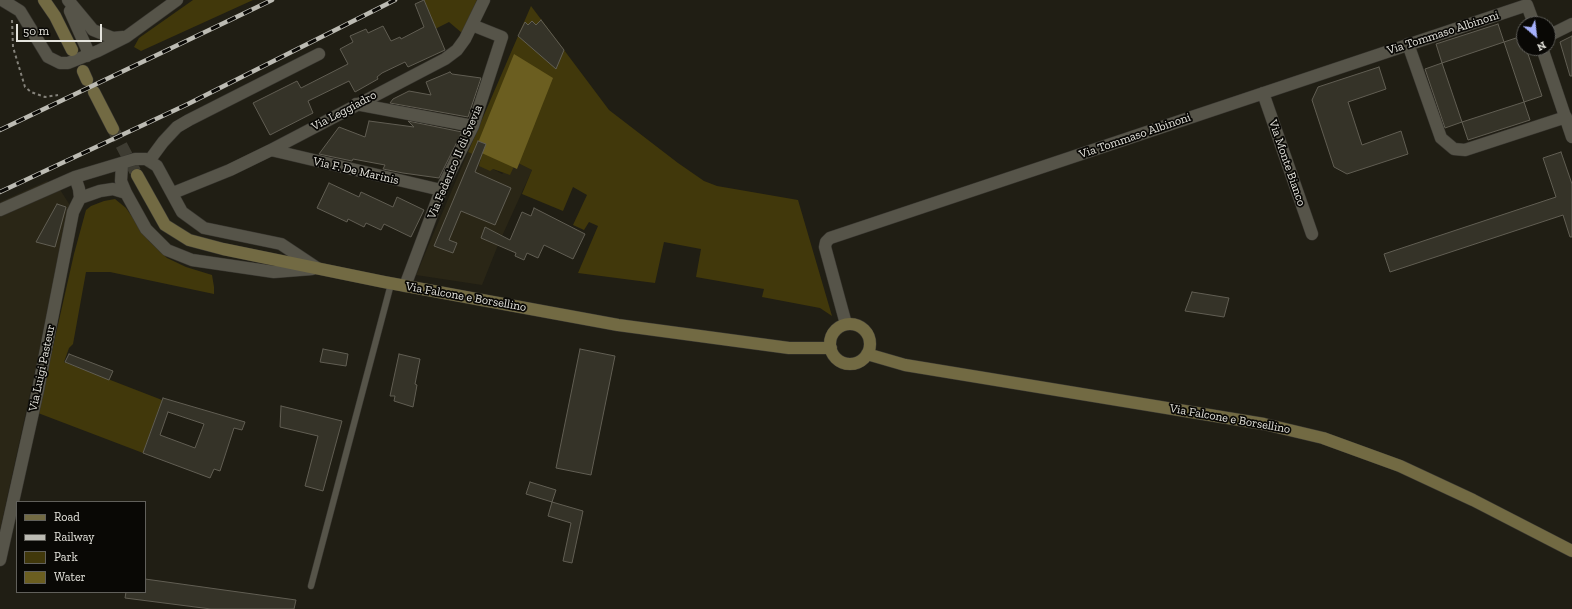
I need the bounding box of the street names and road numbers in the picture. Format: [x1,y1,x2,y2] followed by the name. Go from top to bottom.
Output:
[1385,8,1501,58] street label: Via Tommaso Albinoni
[309,88,379,134] street label: Via Leggiadro
[424,103,486,221] street label: Via Federico II di Svevia
[1077,110,1193,162] street label: Via Tommaso Albinoni
[1265,118,1309,208] street label: Via Monte Bianco
[312,154,400,188] street label: Via F. De Marinis
[404,279,528,315] street label: Via Falcone e Borsellino
[26,323,58,413] street label: Via Luigi Pasteur
[1168,401,1292,437] street label: Via Falcone e Borsellino

